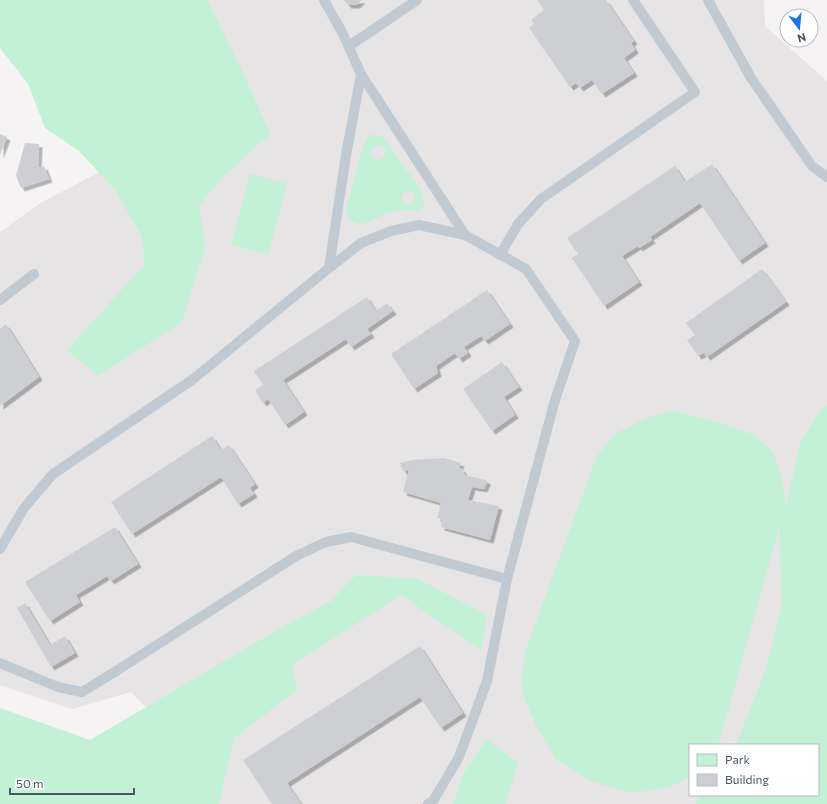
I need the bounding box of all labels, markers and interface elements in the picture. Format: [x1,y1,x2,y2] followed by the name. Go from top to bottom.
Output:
[779,8,819,48] north arrow
[796,31,808,45] text: N
[689,744,819,796] legend
[725,752,751,766] text: Park
[10,770,134,796] scale bar
[725,772,769,786] text: Building
[16,776,44,790] text: 50 m

